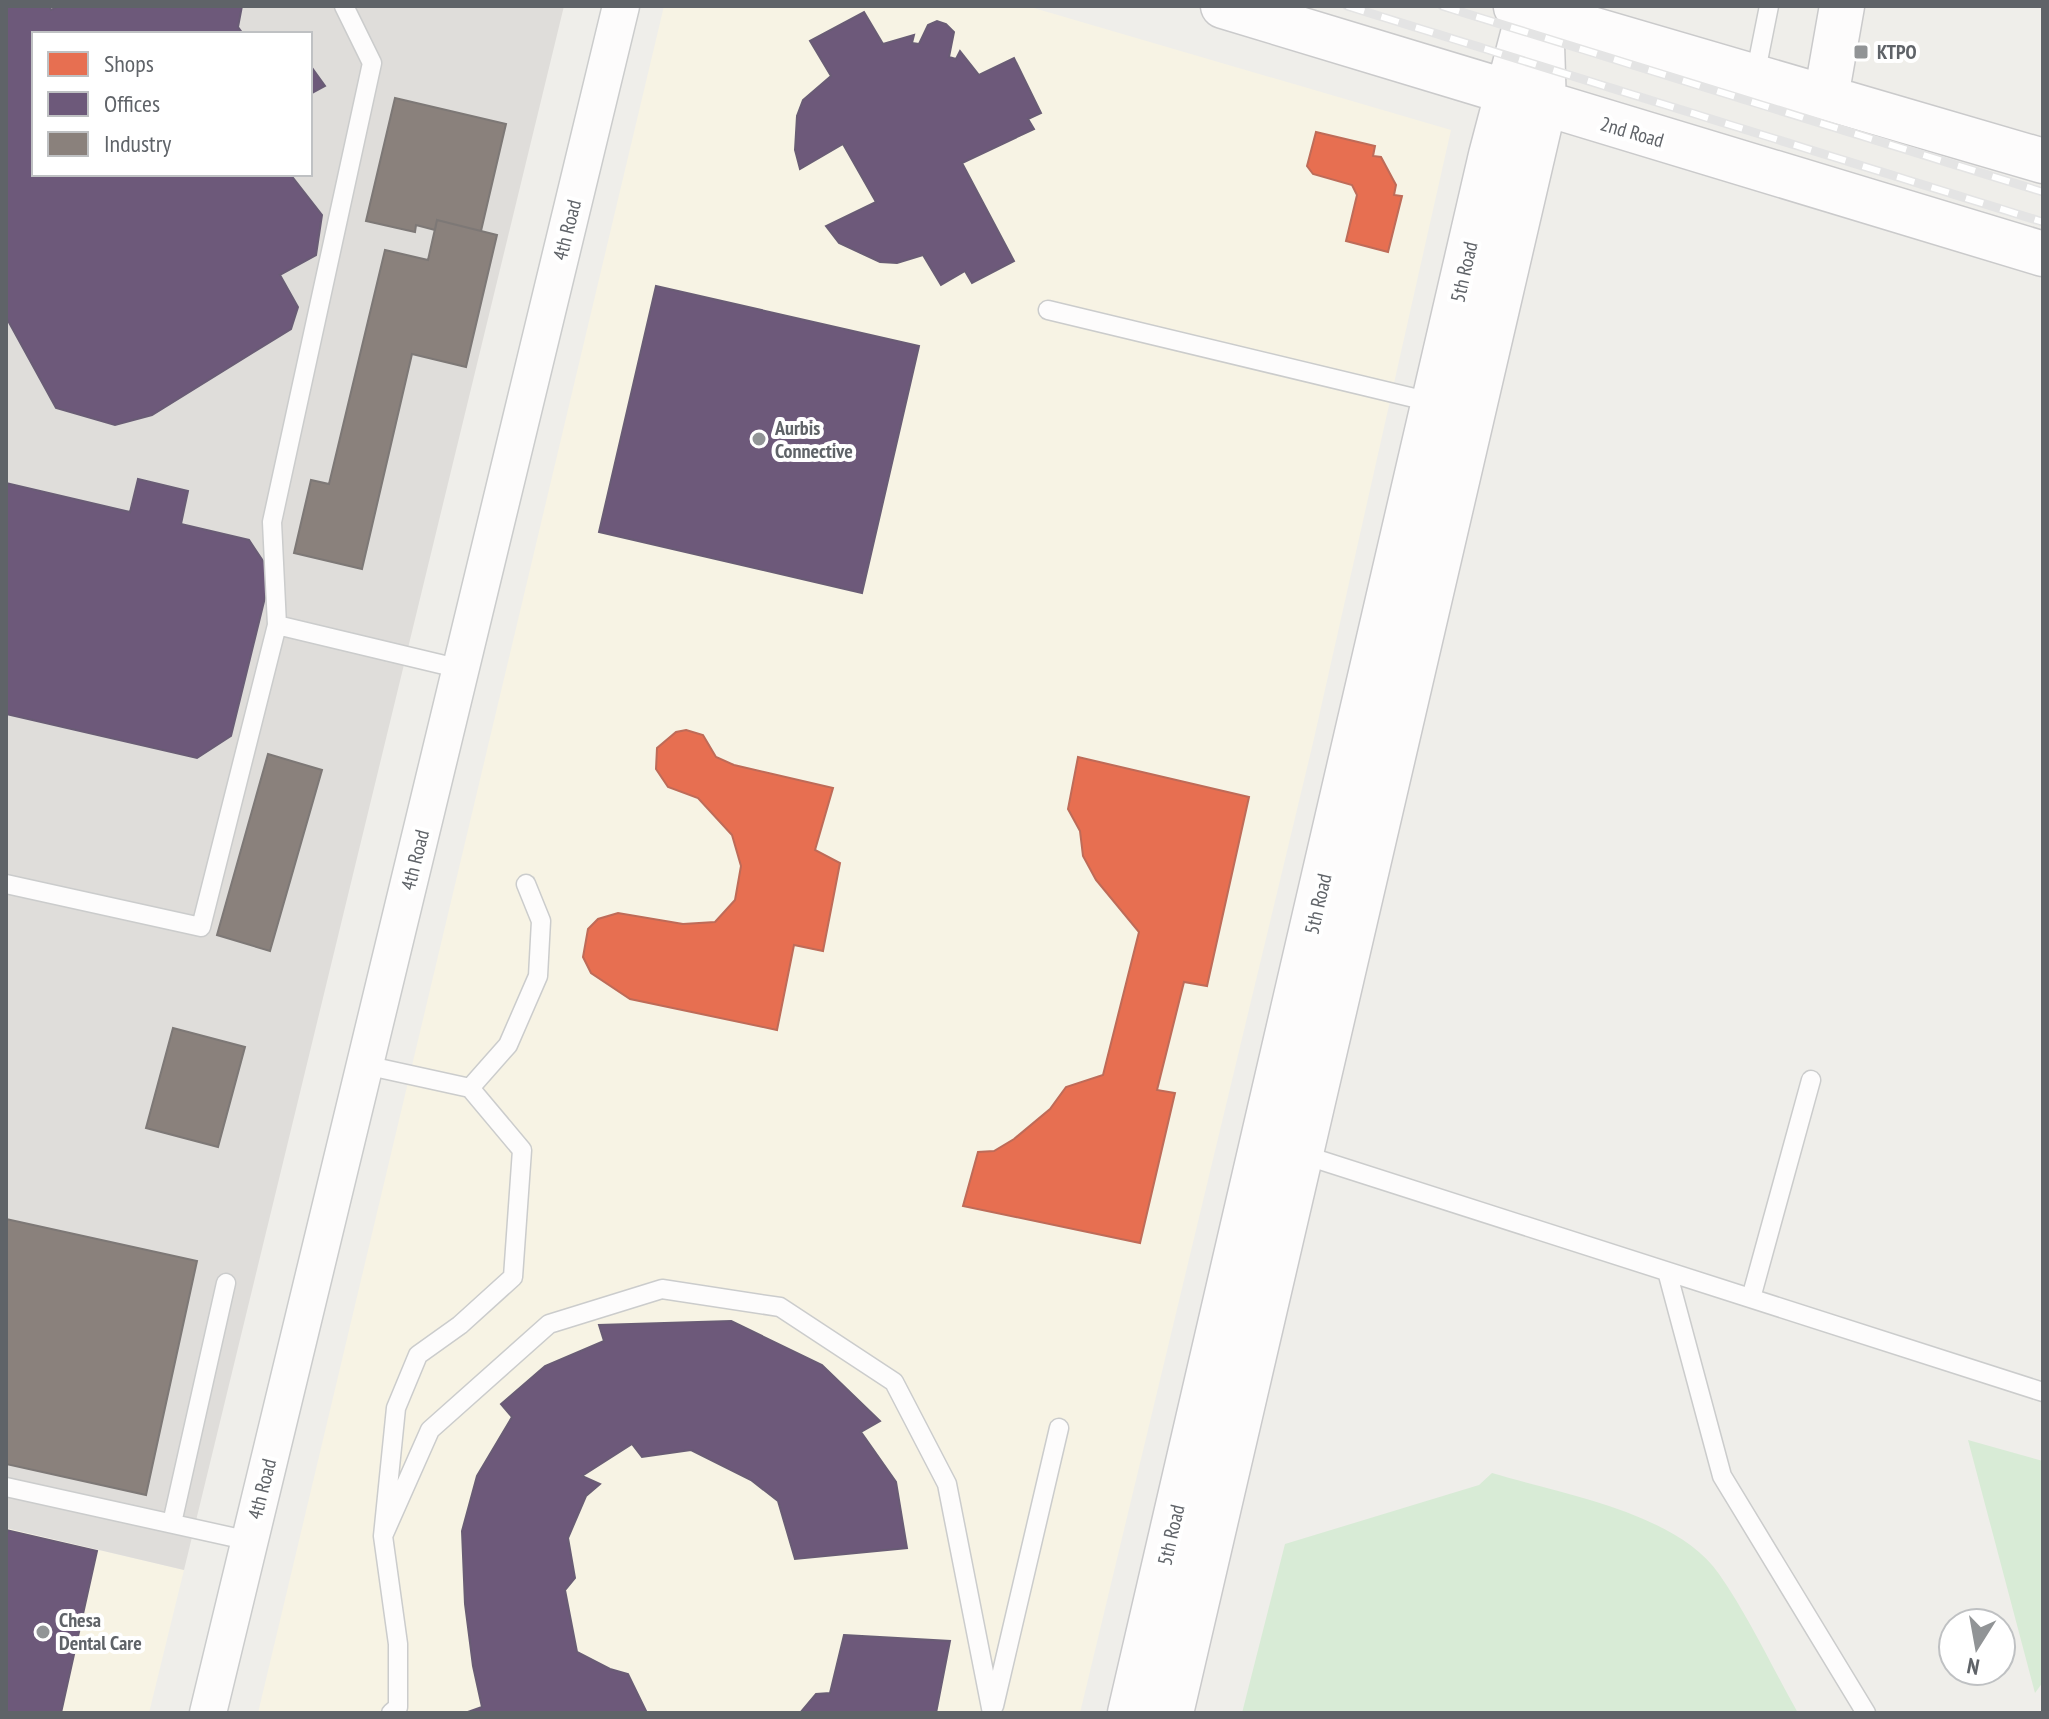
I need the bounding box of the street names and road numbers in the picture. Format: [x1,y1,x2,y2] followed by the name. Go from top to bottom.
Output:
[1597,111,1667,153] street label: 2nd Road
[547,197,587,263] street label: 4th Road
[1444,239,1484,305] street label: 5th Road
[395,827,435,893] street label: 4th Road
[1298,871,1338,937] street label: 5th Road
[242,1456,282,1522] street label: 4th Road
[1151,1502,1191,1568] street label: 5th Road

